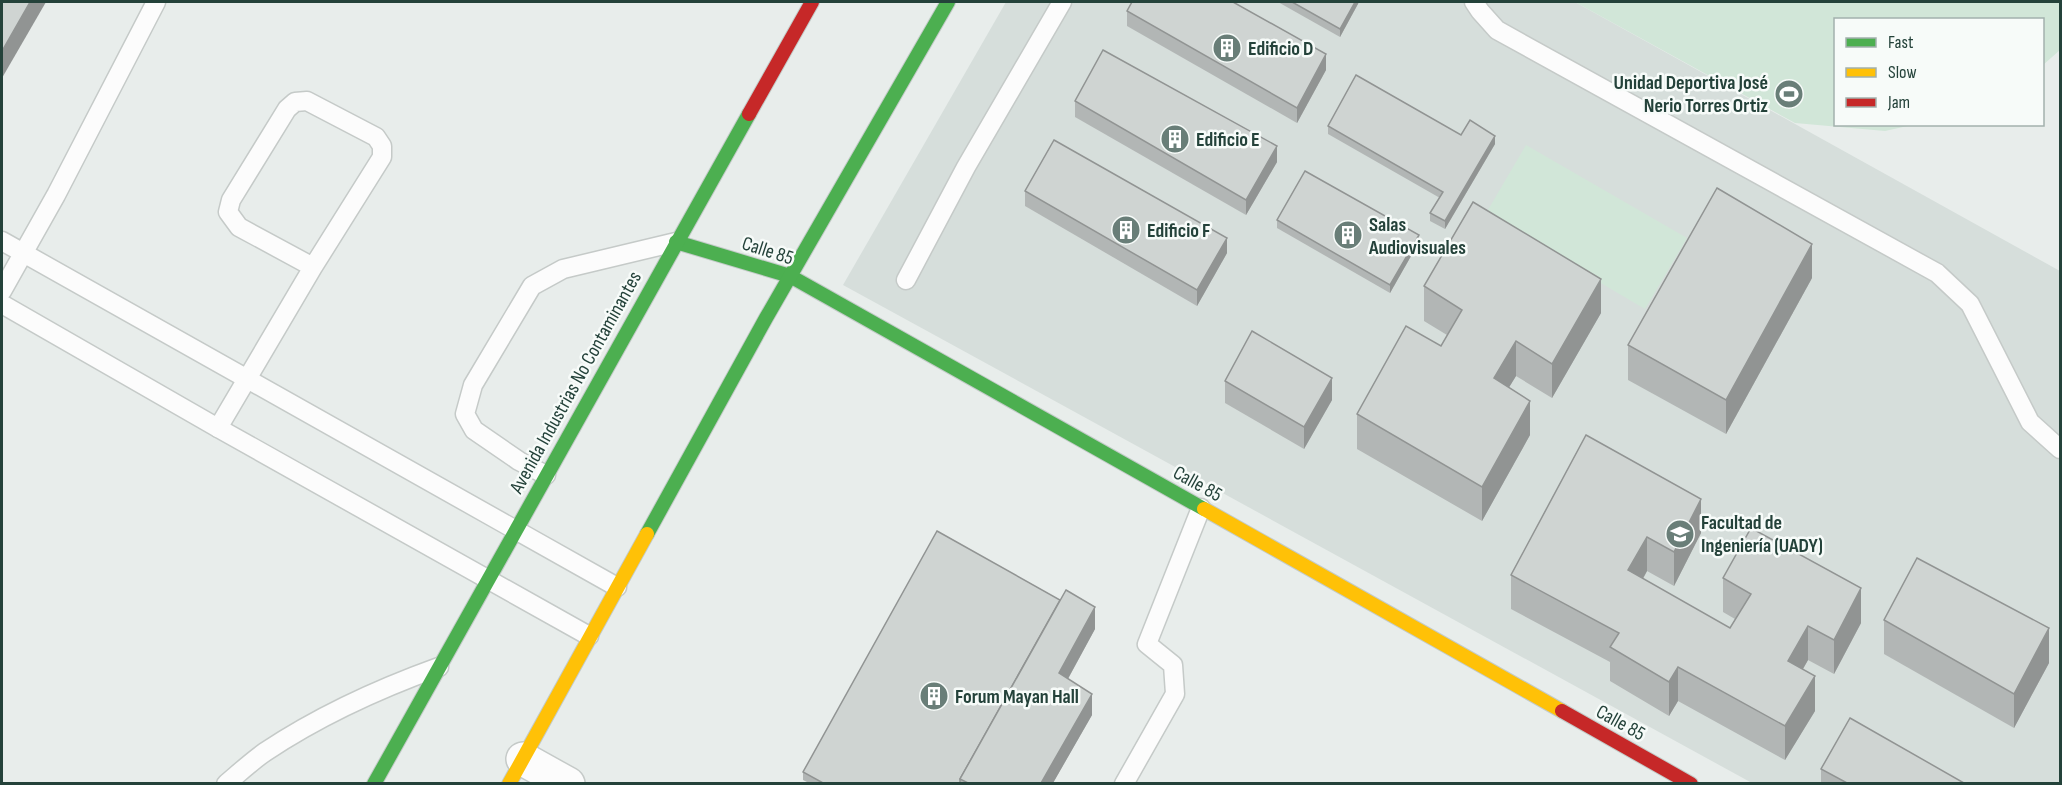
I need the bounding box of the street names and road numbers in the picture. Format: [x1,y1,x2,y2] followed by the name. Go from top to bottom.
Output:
[739,231,796,270] street label: Calle 85
[504,267,647,499] street label: Avenida Industrias No Contaminantes
[1169,461,1226,507] street label: Calle 85
[1592,700,1649,746] street label: Calle 85

